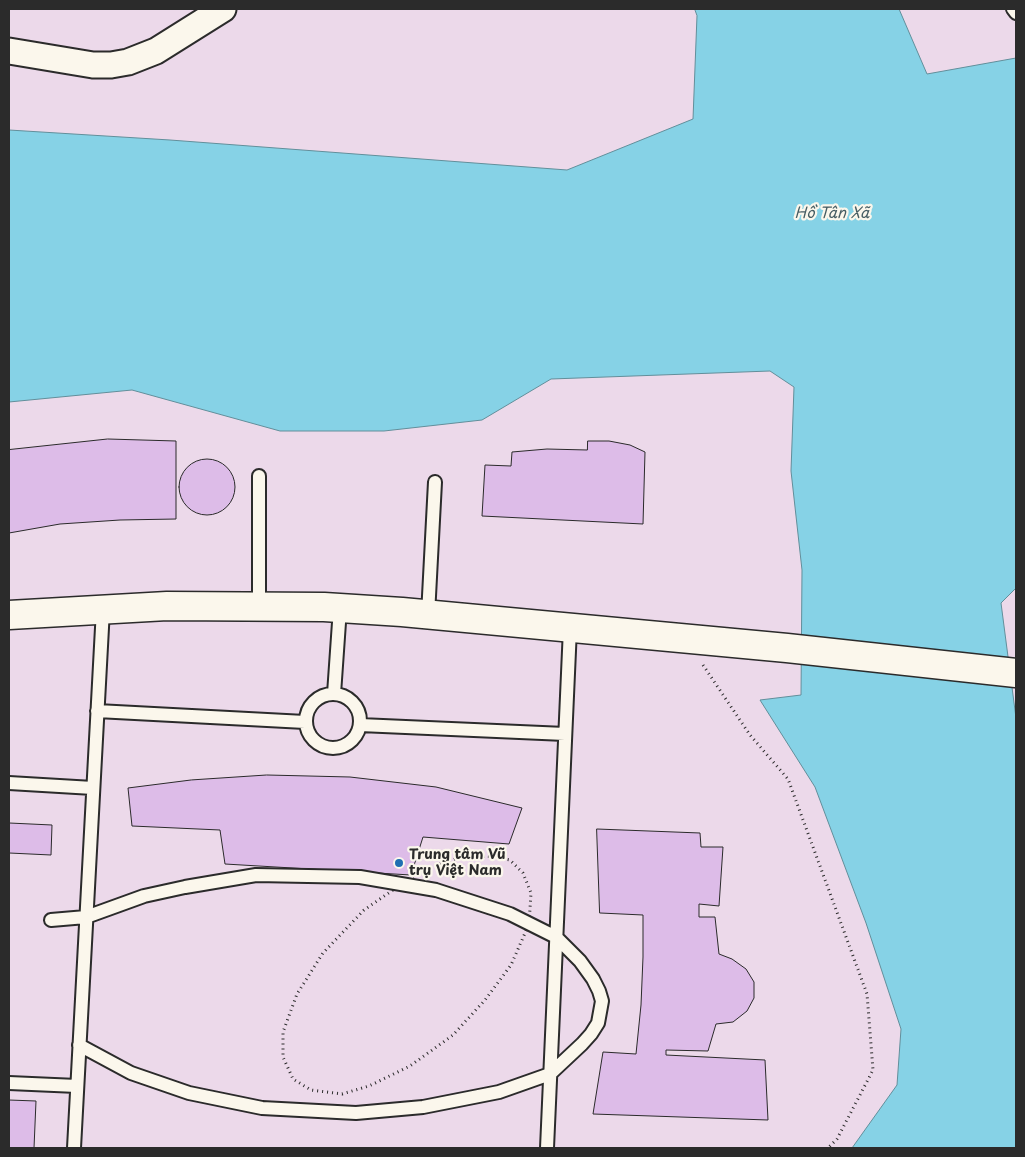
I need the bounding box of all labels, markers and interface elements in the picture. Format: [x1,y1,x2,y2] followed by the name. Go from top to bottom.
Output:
[795,205,869,223] water label: Hồ Tân Xã
[409,847,506,880] place label: Trung tâm Vũ trụ Việt Nam
[393,857,405,869] marker: Trung tâm Vũ trụ Việt Nam

